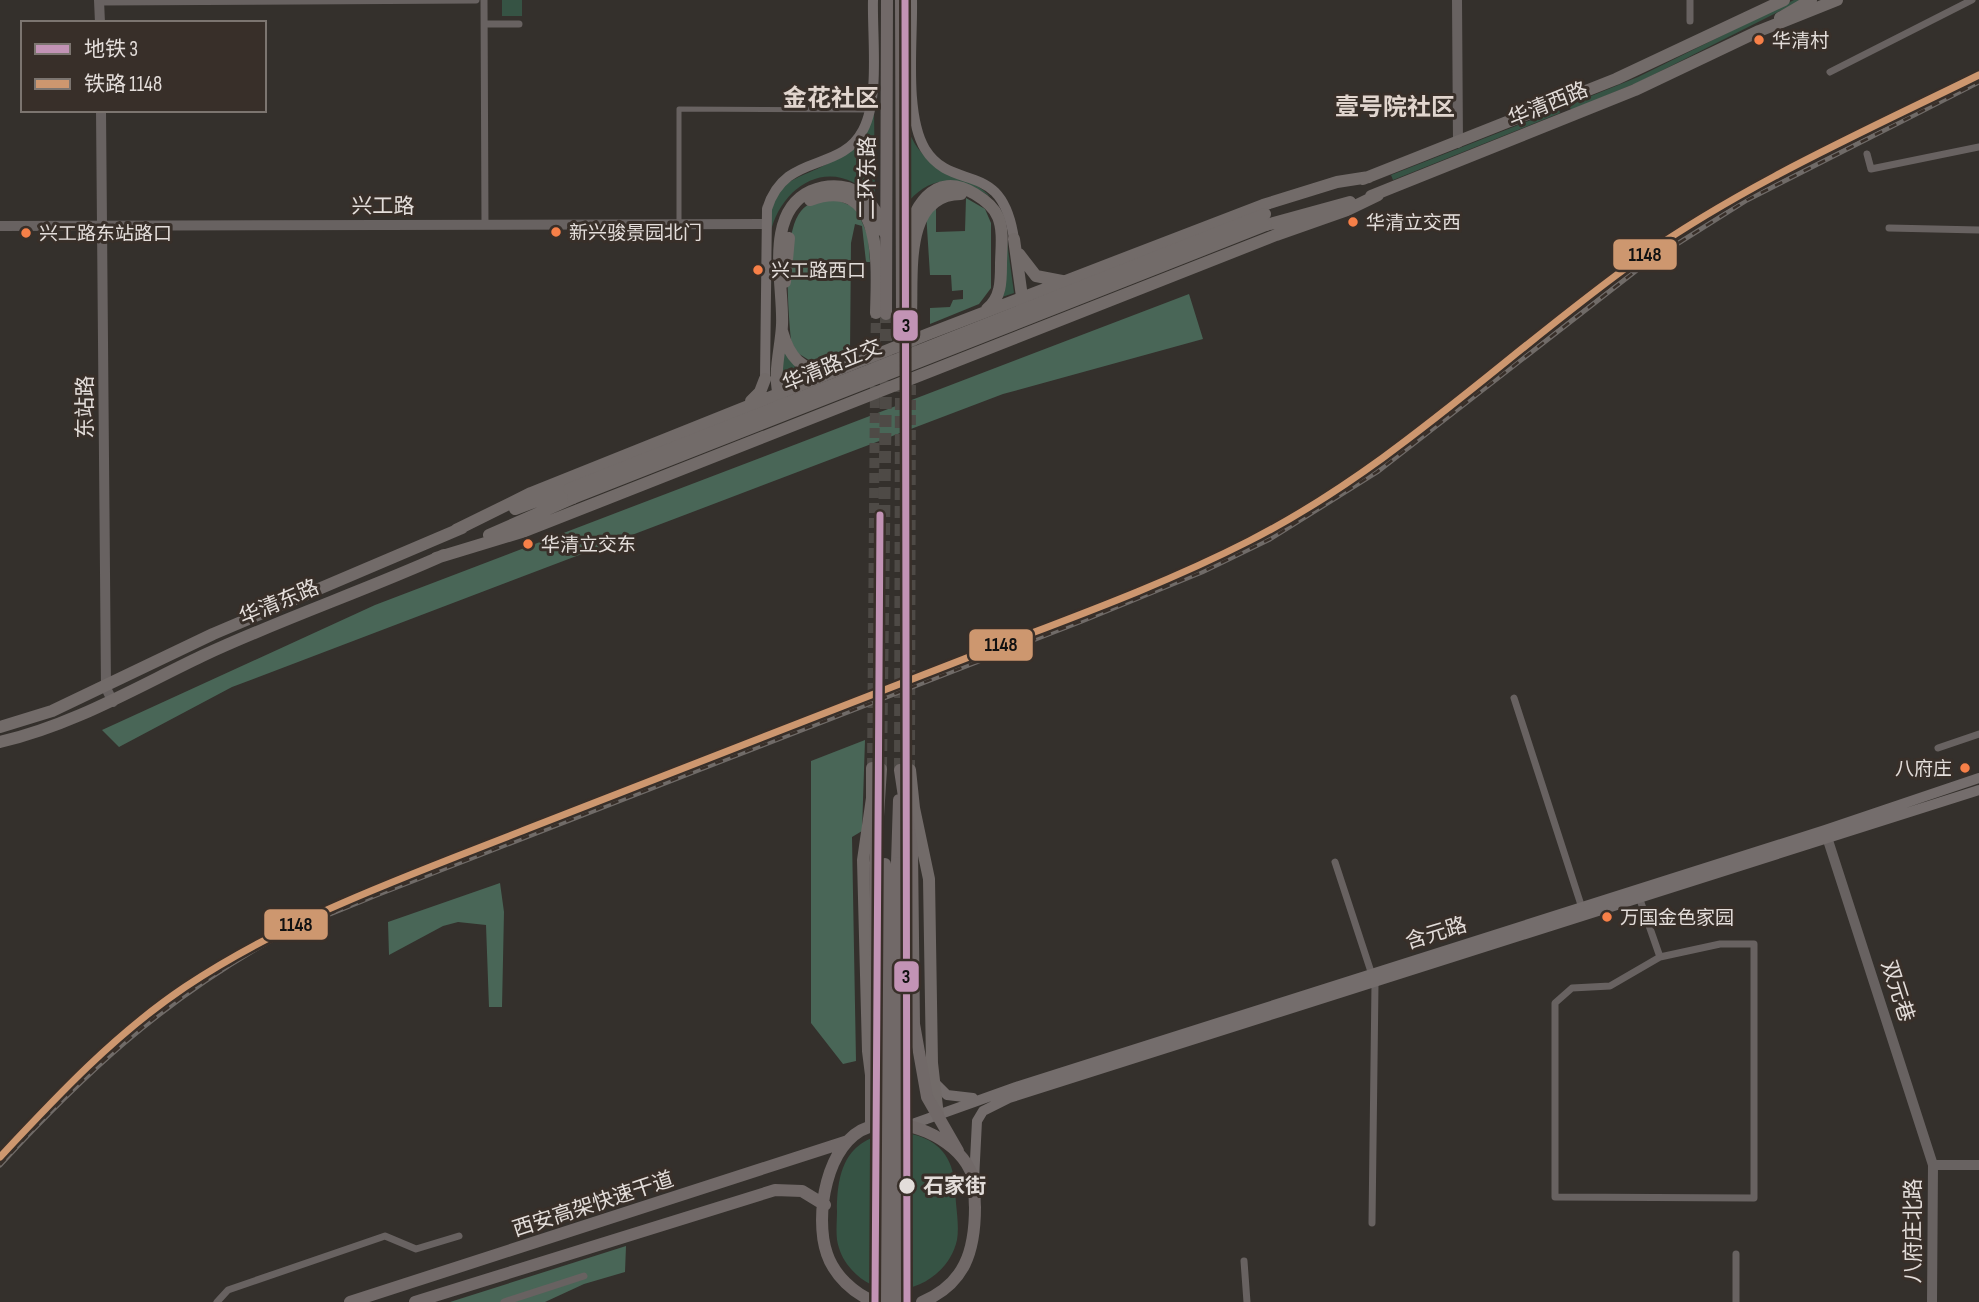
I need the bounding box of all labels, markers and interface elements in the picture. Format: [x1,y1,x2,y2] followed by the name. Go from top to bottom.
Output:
[21,21,266,112] legend
[1772,30,1829,53] place label: 华清村
[1752,33,1766,47] marker: 华清村
[84,37,138,62] text: 地铁 3
[84,72,162,97] text: 铁路 1148
[1505,77,1592,132] street label: 华清西路
[783,84,879,113] district label: 金花社区
[1335,93,1455,122] district label: 壹号院社区
[855,136,880,220] street label: 二环东路
[352,194,415,219] street label: 兴工路
[1366,212,1461,235] place label: 华清立交西
[1346,215,1360,229] marker: 华清立交西
[569,222,702,245] place label: 新兴骏景园北门
[39,223,172,246] place label: 兴工路东站路口
[549,225,563,239] marker: 新兴骏景园北门
[19,226,33,240] marker: 兴工路东站路口
[1612,238,1678,271] line badge: 1148
[1629,244,1661,267] text: 1148
[771,260,866,283] place label: 兴工路西口
[751,263,765,277] marker: 兴工路西口
[892,309,919,342] line badge: 3
[902,315,910,338] text: 3
[779,334,886,397] street label: 华清路立交
[73,376,98,439] street label: 东站路
[541,534,636,557] place label: 华清立交东
[521,537,535,551] marker: 华清立交东
[236,575,323,630] street label: 华清东路
[968,628,1034,662] line badge: 1148
[985,634,1017,657] text: 1148
[1895,758,1952,781] place label: 八府庄
[1958,761,1972,775] marker: 八府庄
[1620,907,1734,930] place label: 万国金色家园
[263,908,329,941] line badge: 1148
[1600,910,1614,924] marker: 万国金色家园
[1402,912,1470,955] street label: 含元路
[280,914,312,937] text: 1148
[1876,957,1919,1025] street label: 双元巷
[893,960,920,993] line badge: 3
[902,966,910,989] text: 3
[509,1167,677,1242] street label: 西安高架快速干道
[923,1174,986,1199] place label: 石家街
[897,1176,917,1196] marker: 石家街
[1901,1179,1926,1284] street label: 八府庄北路

